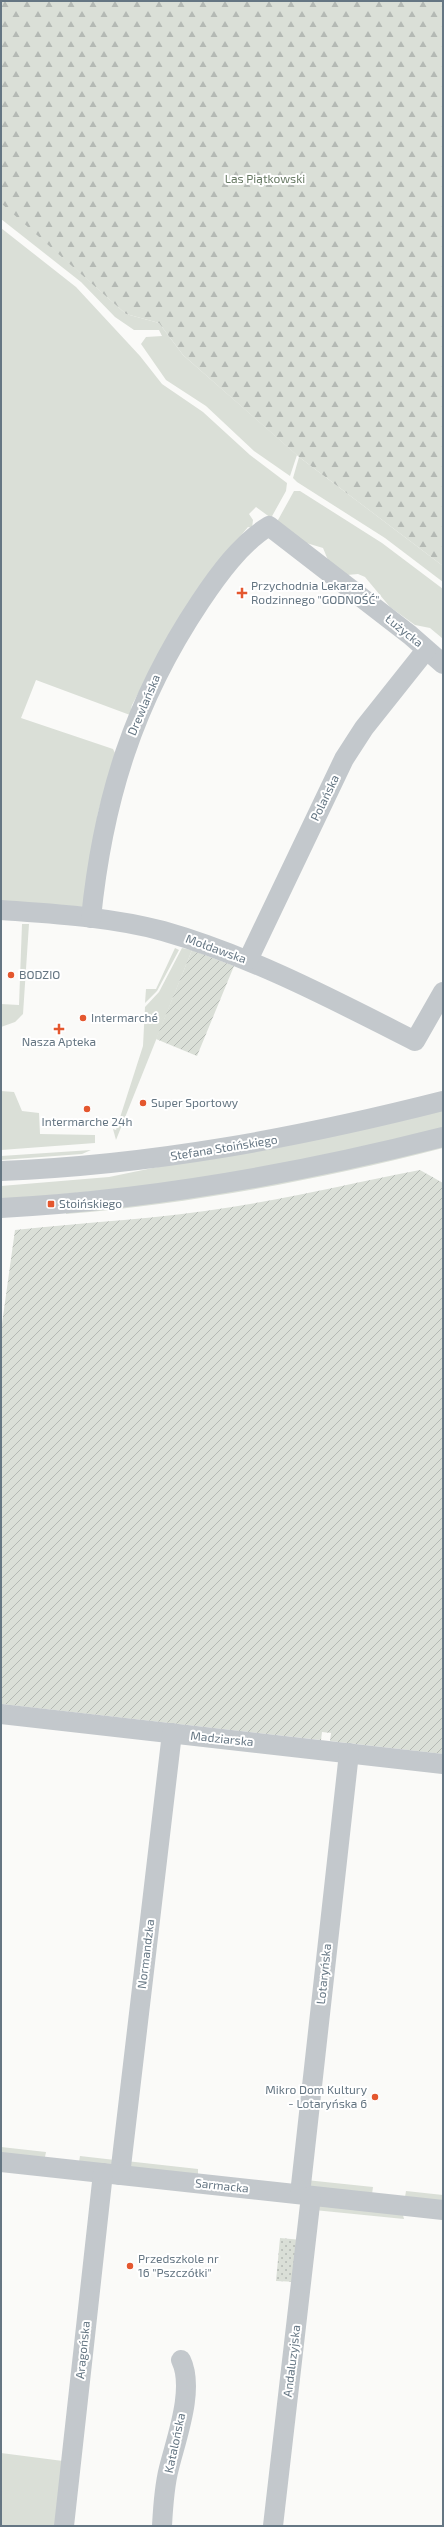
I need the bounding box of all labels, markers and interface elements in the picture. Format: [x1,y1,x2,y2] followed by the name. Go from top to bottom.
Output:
[225,171,305,185] park label: Las Piątkowski
[251,578,380,606] place label: Przychodnia Lekarza Rodzinnego "GODNOŚĆ"
[236,587,248,599] marker: Przychodnia Lekarza Rodzinnego "GODNOŚĆ"
[383,611,426,650] street label: Łużycka
[124,672,162,737] street label: Drewlańska
[307,772,341,823] street label: Polańska
[184,931,249,965] street label: Mołdawska
[19,967,60,981] place label: BODZIO
[6,970,16,980] marker: BODZIO
[91,1010,158,1024] place label: Intermarché
[78,1013,88,1023] marker: Intermarché
[54,1024,64,1034] marker: Nasza Apteka
[22,1034,96,1048] place label: Nasza Apteka
[151,1095,239,1109] place label: Super Sportowy
[138,1098,148,1108] marker: Super Sportowy
[82,1104,92,1114] marker: Intermarche 24h
[42,1114,132,1128] place label: Intermarche 24h
[169,1132,279,1162] street label: Stefana Stoińskiego
[59,1196,122,1210] place label: Stoińskiego
[46,1199,56,1209] marker: Stoińskiego
[190,1728,254,1748] street label: Madziarska
[134,1918,156,1989] street label: Normandzka
[313,1943,333,2005] street label: Lotaryńska
[265,2082,368,2110] place label: Mikro Dom Kultury - Lotaryńska 6
[370,2092,380,2102] marker: Mikro Dom Kultury - Lotaryńska 6
[195,2175,250,2195] street label: Sarmacka
[138,2251,219,2279] place label: Przedszkole nr 16 "Pszczółki"
[125,2261,135,2271] marker: Przedszkole nr 16 "Pszczółki"
[72,2320,92,2380] street label: Aragońska
[280,2324,303,2398] street label: Andaluzyjska
[161,2412,187,2474] street label: Katalońska

